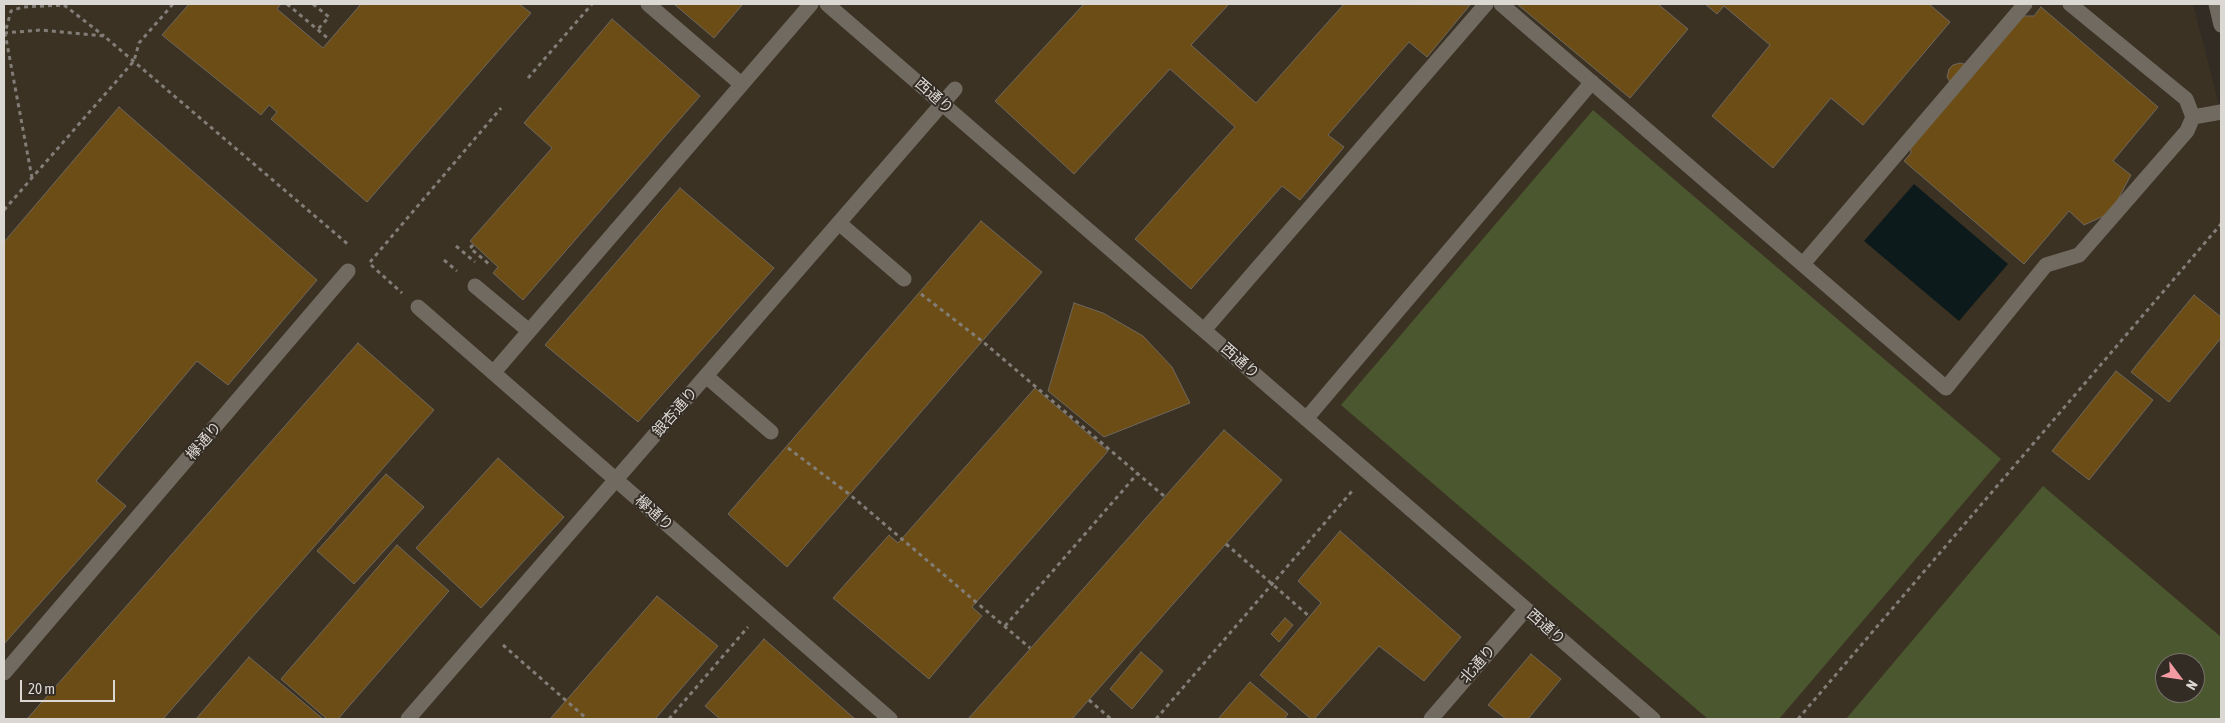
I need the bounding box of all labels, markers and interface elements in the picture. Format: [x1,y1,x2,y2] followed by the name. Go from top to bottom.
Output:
[911,74,957,118] street label: 西通り
[1217,339,1263,383] street label: 西通り
[649,383,701,441] street label: 銀杏通り
[182,418,226,464] street label: 欅通り
[631,491,677,535] street label: 欅通り
[1523,605,1569,649] street label: 西通り
[1456,641,1500,687] street label: 北通り
[2155,653,2205,703] north arrow
[22,670,118,702] scale bar
[2183,678,2201,693] text: N
[28,680,55,697] text: 20 m

